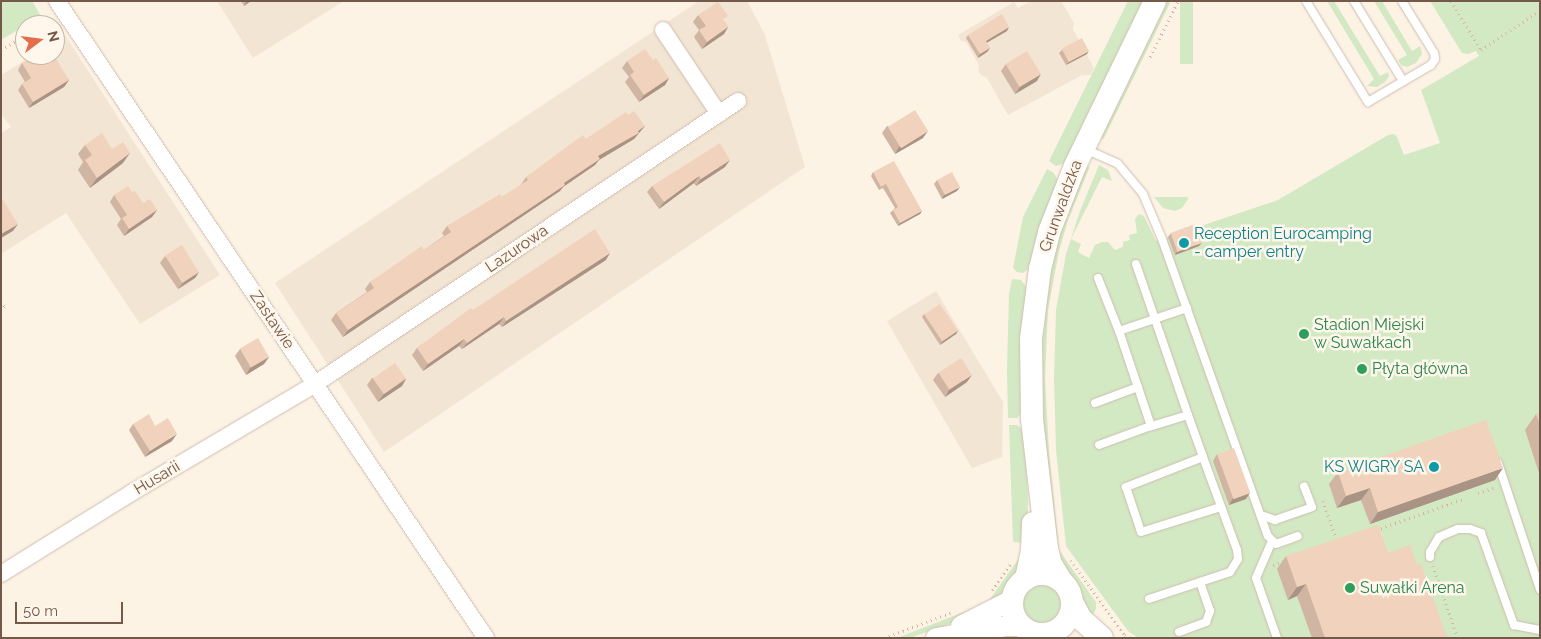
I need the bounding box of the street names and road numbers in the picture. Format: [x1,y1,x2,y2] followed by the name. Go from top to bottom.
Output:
[1035,157,1087,255] street label: Grunwaldzka
[482,221,552,277] street label: Lazurowa
[246,287,298,353] street label: Zastawie
[130,457,184,499] street label: Husarii

